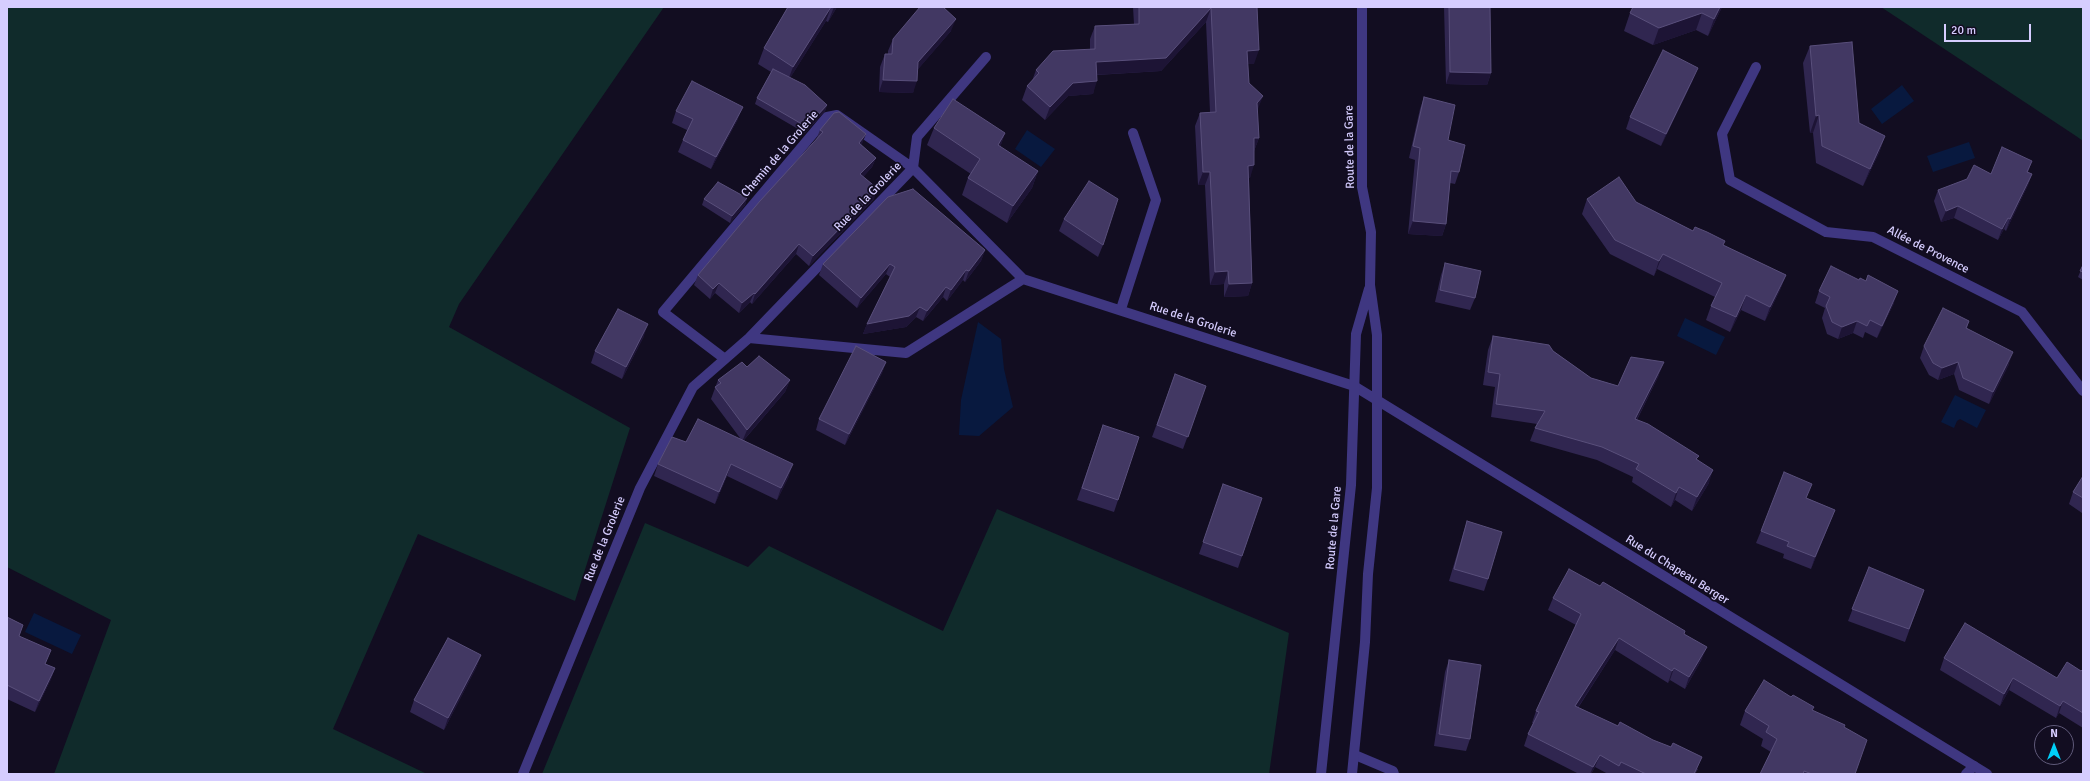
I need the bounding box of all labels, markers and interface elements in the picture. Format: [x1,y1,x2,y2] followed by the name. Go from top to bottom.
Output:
[1946,16,2033,42] scale bar
[1951,23,1976,38] text: 20 m
[1342,105,1358,189] street label: Route de la Gare
[738,108,822,200] street label: Chemin de la Grolerie
[831,159,905,235] street label: Rue de la Grolerie
[1885,223,1971,277] street label: Allée de Provence
[1148,299,1238,341] street label: Rue de la Grolerie
[1323,486,1345,570] street label: Route de la Gare
[581,494,629,584] street label: Rue de la Grolerie
[1623,532,1731,608] street label: Rue du Chapeau Berger
[2034,725,2074,765] north arrow
[2050,727,2058,740] text: N

